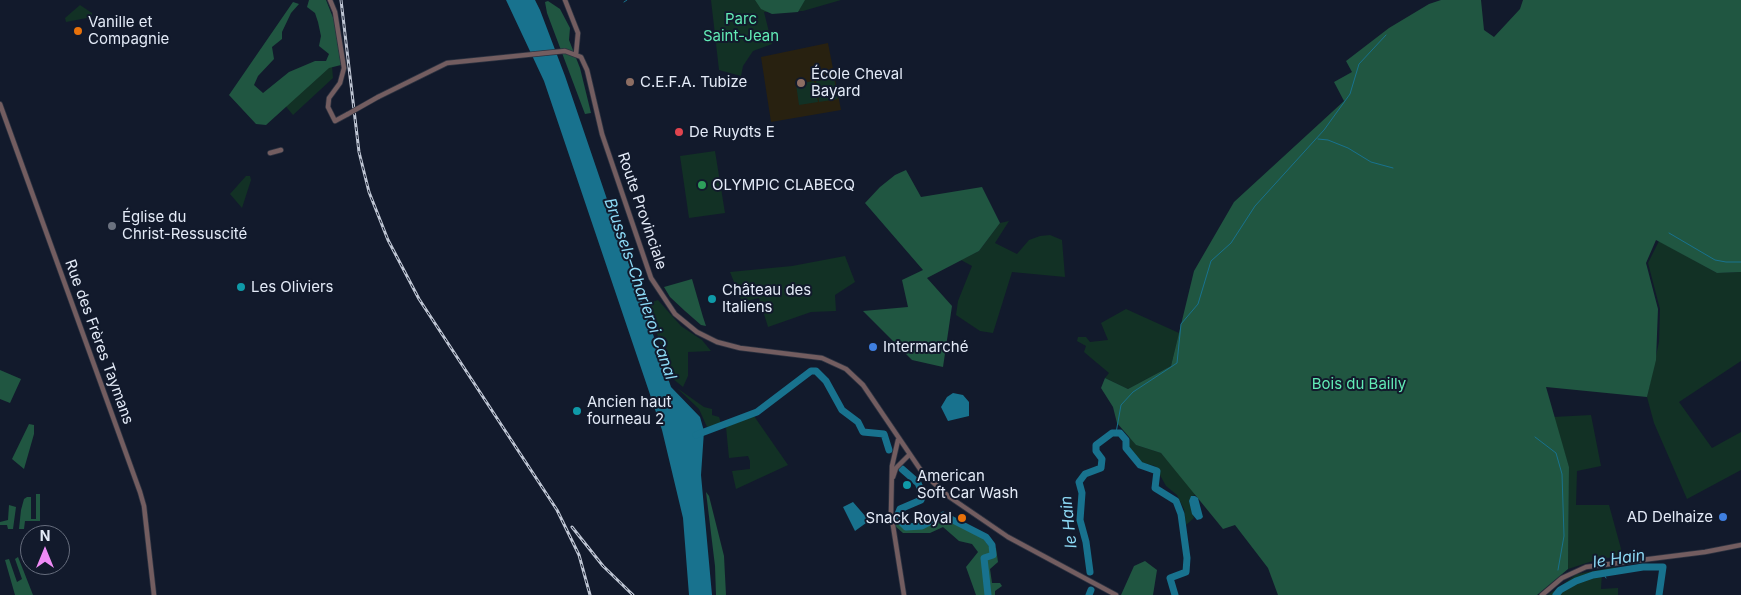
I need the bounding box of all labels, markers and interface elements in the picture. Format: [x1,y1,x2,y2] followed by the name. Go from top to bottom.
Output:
[703,10,779,45] park label: Parc Saint-Jean
[88,13,169,48] place label: Vanille et Compagnie
[72,25,84,37] marker: Vanille et Compagnie
[811,65,903,100] place label: École Cheval Bayard
[640,73,747,91] place label: C.E.F.A. Tubize
[624,76,636,88] marker: C.E.F.A. Tubize
[795,77,807,89] marker: École Cheval Bayard
[689,123,775,141] place label: De Ruydts E
[673,126,685,138] marker: De Ruydts E
[614,150,670,272] street label: Route Provinciale
[712,176,855,194] place label: OLYMPIC CLABECQ
[696,179,708,191] marker: OLYMPIC CLABECQ
[600,196,680,382] water label: Brussels–Charleroi Canal
[122,208,247,243] place label: Église du Christ-Ressuscité
[106,220,118,232] marker: Église du Christ-Ressuscité
[61,257,137,427] street label: Rue des Frères Taymans
[251,278,333,296] place label: Les Oliviers
[235,281,247,293] marker: Les Oliviers
[722,281,811,316] place label: Château des Italiens
[706,293,718,305] marker: Château des Italiens
[883,338,968,356] place label: Intermarché
[867,341,879,353] marker: Intermarché
[1312,375,1406,393] park label: Bois du Bailly
[587,393,671,428] place label: Ancien haut fourneau 2
[571,405,583,417] marker: Ancien haut fourneau 2
[917,467,1018,502] place label: American Soft Car Wash
[901,479,913,491] marker: American Soft Car Wash
[1057,495,1081,549] water label: le Hain
[1627,508,1713,526] place label: AD Delhaize
[866,509,952,527] place label: Snack Royal
[1717,511,1729,523] marker: AD Delhaize
[956,512,968,524] marker: Snack Royal
[20,525,70,575] north arrow
[40,527,50,544] text: N
[1592,546,1646,572] water label: le Hain

